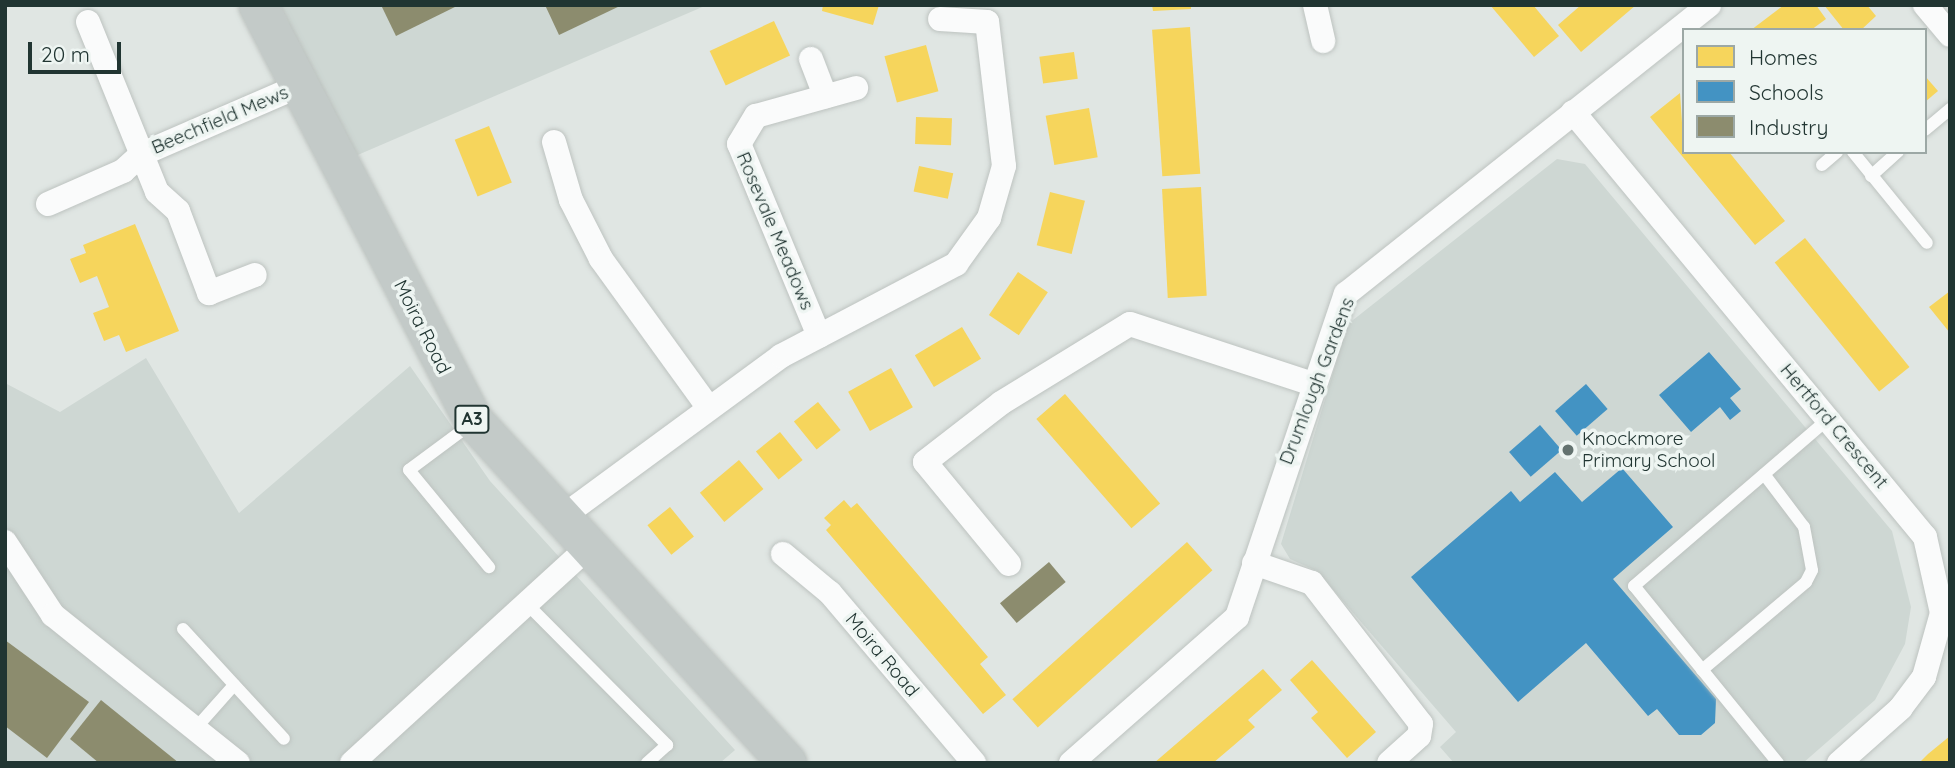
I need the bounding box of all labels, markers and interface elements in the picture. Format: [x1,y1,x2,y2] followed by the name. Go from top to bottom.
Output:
[32,28,124,72] scale bar
[1682,28,1927,154] legend
[41,41,90,67] text: 20 m
[1749,44,1818,70] text: Homes
[1749,79,1824,105] text: Schools
[148,81,292,159] street label: Beechfield Mews
[1749,114,1828,140] text: Industry
[731,149,819,313] street label: Rosevale Meadows
[389,276,455,378] street label: Moira Road
[1275,294,1359,468] street label: Drumlough Gardens
[1775,359,1893,493] street label: Hertford Crescent
[453,404,491,433] road number: A3
[1582,428,1715,472] place label: Knockmore Primary School
[1560,442,1576,458] marker: Knockmore Primary School
[840,609,924,701] street label: Moira Road

